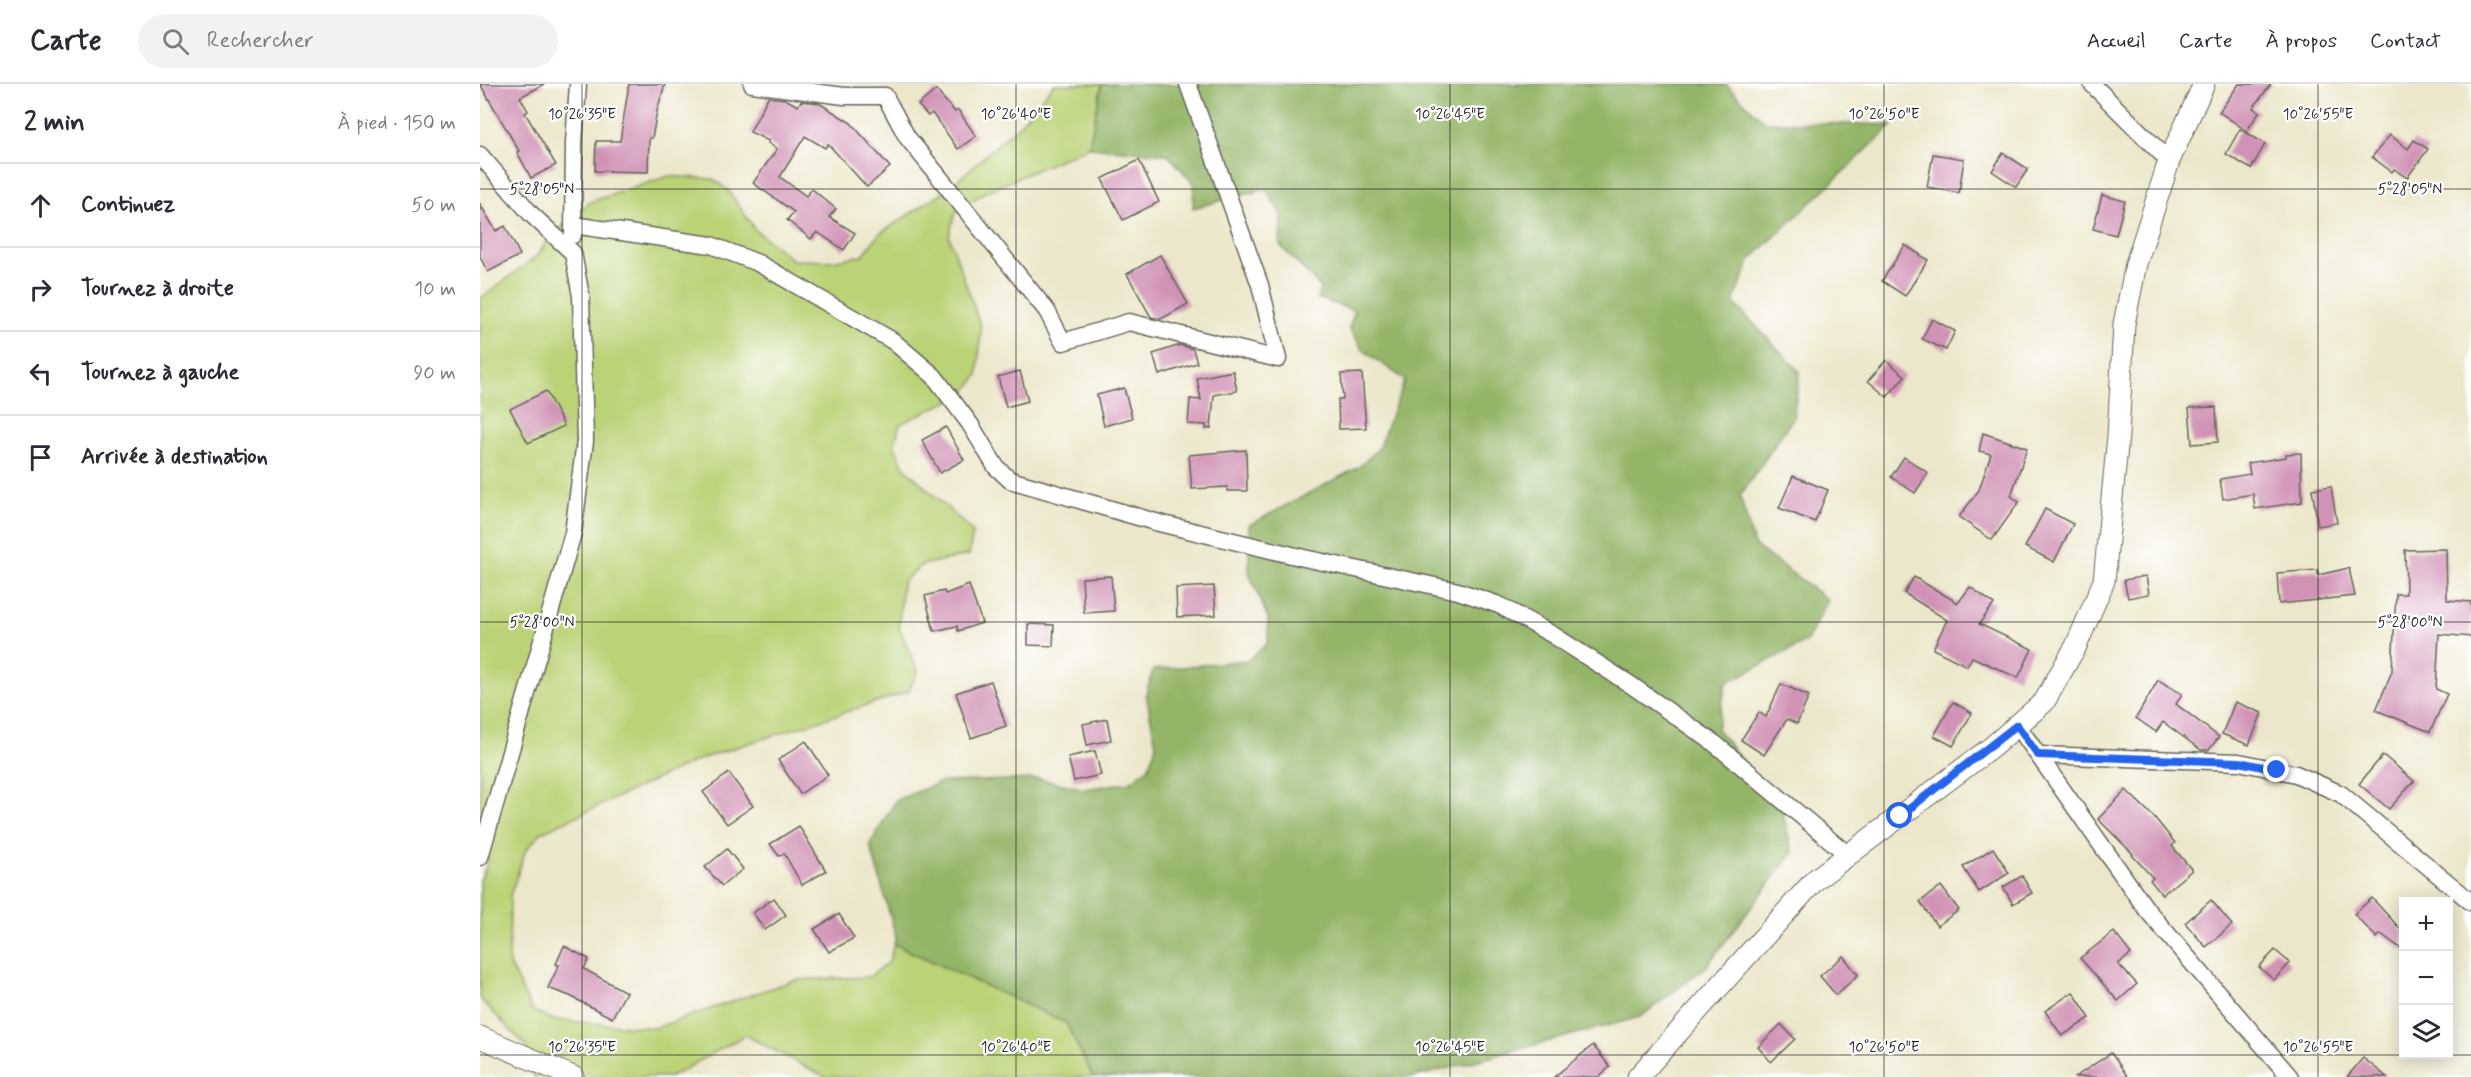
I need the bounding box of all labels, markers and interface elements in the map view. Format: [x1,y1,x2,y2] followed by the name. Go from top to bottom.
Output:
[138,14,558,68] search box
[30,23,102,60] text: Carte
[159,25,192,58] icon: search
[207,27,314,55] text: Rechercher
[2087,27,2146,55] text: Accueil
[2179,27,2233,55] text: Carte
[2266,27,2337,55] text: À propos
[2370,27,2441,55] text: Contact
[548,105,616,125] text: 10°26'35"E
[981,105,1052,125] text: 10°26'40"E
[1415,105,1485,125] text: 10°26'45"E
[1849,105,1920,125] text: 10°26'50"E
[2283,105,2353,125] text: 10°26'55"E
[24,106,85,140] text: 2 min
[338,110,456,137] text: À pied · 150 m
[510,180,574,200] text: 5°28'05"N
[2378,180,2442,200] text: 5°28'05"N
[24,189,57,222] icon: ahead
[81,191,175,219] text: Continuez
[411,192,456,219] text: 50 m
[24,273,57,306] icon: right
[81,275,234,303] text: Tournez à droite
[414,276,456,303] text: 10 m
[24,357,57,390] icon: left
[81,359,239,387] text: Tournez à gauche
[413,360,456,387] text: 90 m
[24,441,57,474] icon: arrive
[81,443,268,471] text: Arrivée à destination
[509,613,575,633] text: 5°28'00"N
[2377,613,2443,633] text: 5°28'00"N
[2263,756,2289,782] route end
[1886,802,1912,828] route start
[2399,897,2453,1059] map controls
[2399,897,2453,951] button: +
[2399,951,2453,1005] button: −
[2399,1005,2453,1059] button: layers
[548,1038,616,1058] text: 10°26'35"E
[981,1038,1052,1058] text: 10°26'40"E
[1415,1038,1485,1058] text: 10°26'45"E
[1849,1038,1920,1058] text: 10°26'50"E
[2283,1038,2353,1058] text: 10°26'55"E

